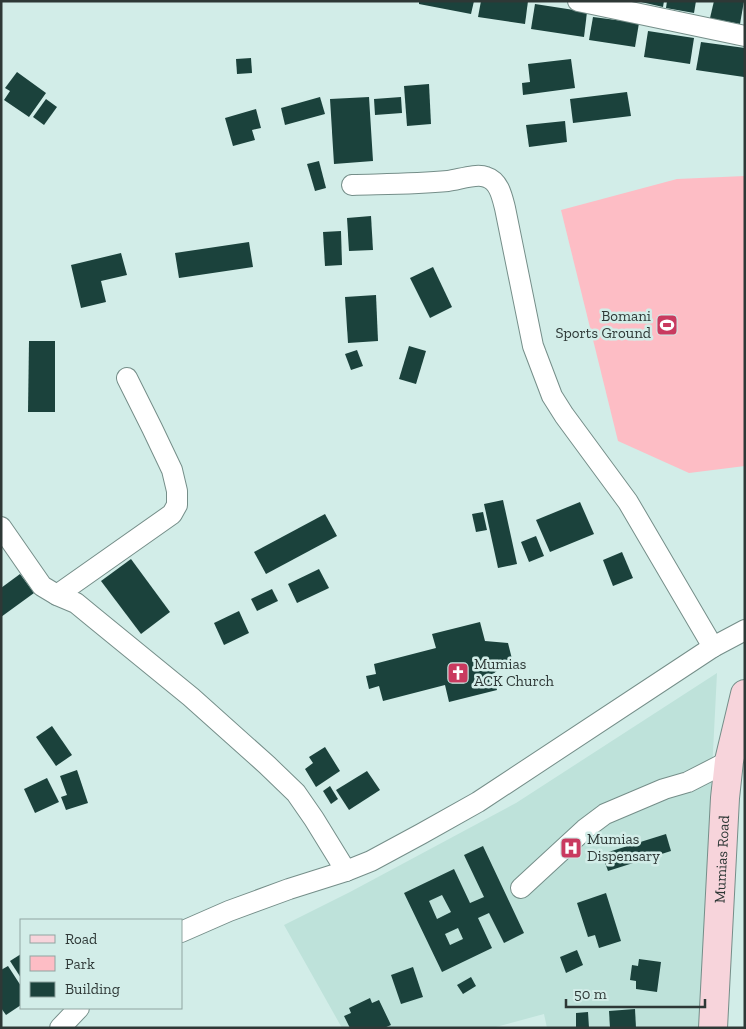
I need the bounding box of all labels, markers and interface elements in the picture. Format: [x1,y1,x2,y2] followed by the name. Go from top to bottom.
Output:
[556,307,652,342] place label: Bomani Sports Ground
[655,313,679,337] sports icon: Bomani Sports Ground
[474,655,555,690] place label: Mumias ACK Church
[446,661,470,685] church icon: Mumias ACK Church
[711,814,733,904] street label: Mumias Road
[587,830,660,865] place label: Mumias Dispensary
[559,836,583,860] hospital icon: Mumias Dispensary
[20,919,182,1009] legend
[65,930,98,948] text: Road
[65,955,95,973] text: Park
[566,976,705,1008] scale bar
[65,980,120,998] text: Building
[574,985,607,1003] text: 50 m

